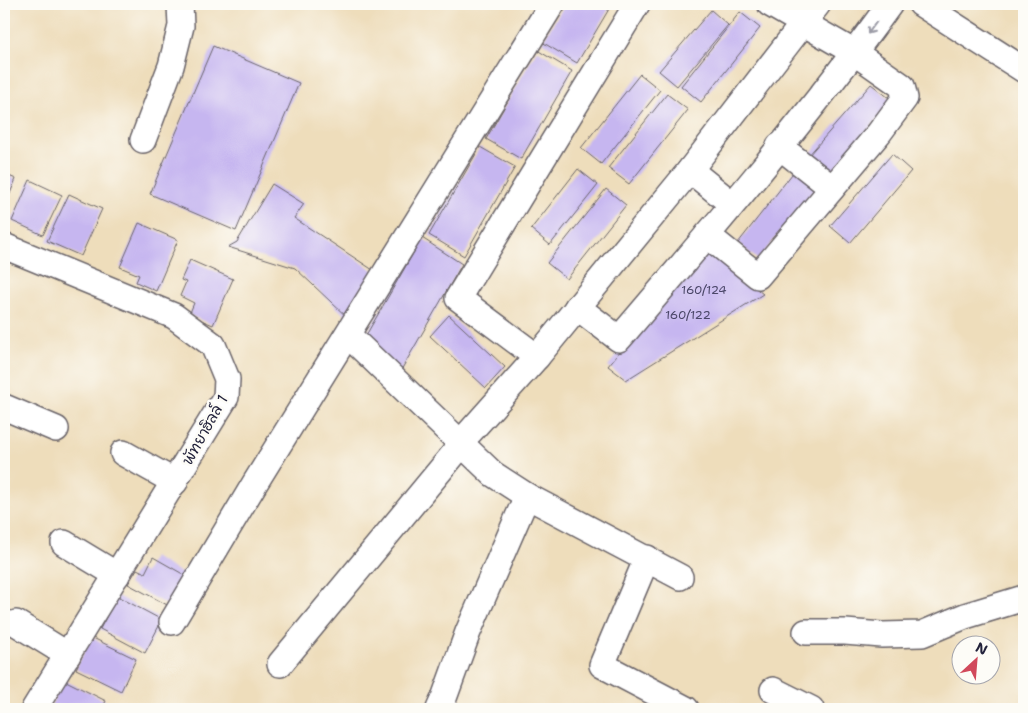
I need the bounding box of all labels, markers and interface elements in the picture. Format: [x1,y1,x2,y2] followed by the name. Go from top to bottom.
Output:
[867,21,877,35] one-way arrow
[681,282,727,298] house number: 160/124
[665,307,711,323] house number: 160/122
[177,391,233,469] street label: พัทยาฮิลล์ 1
[950,636,1000,686] north arrow
[973,638,991,659] text: N

